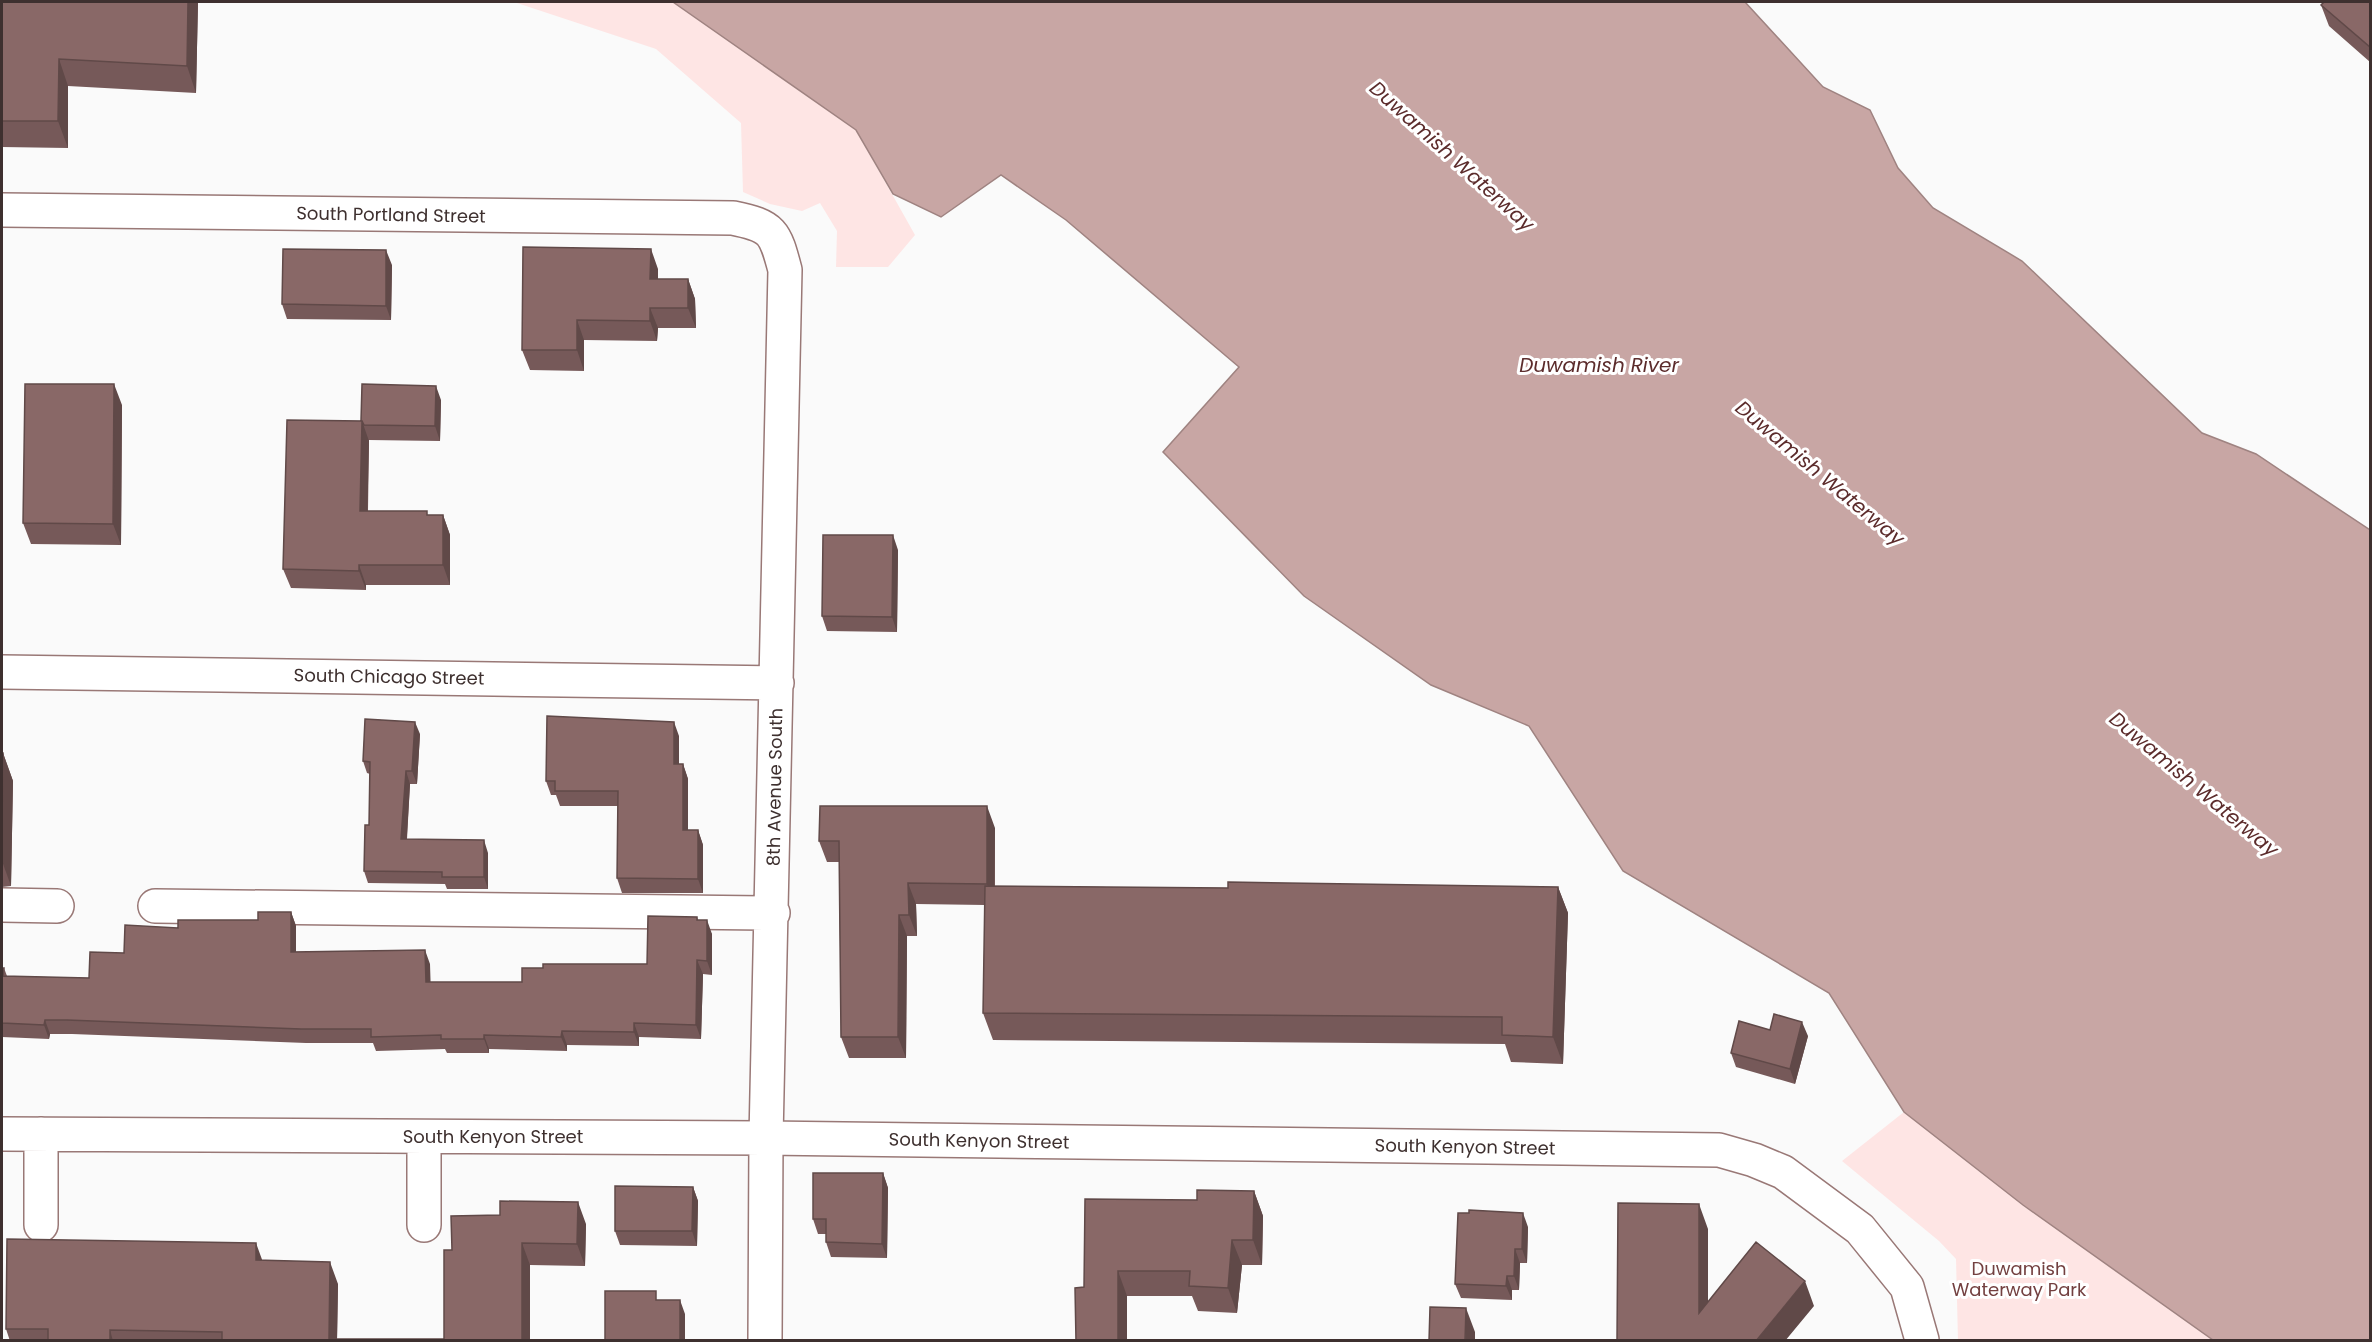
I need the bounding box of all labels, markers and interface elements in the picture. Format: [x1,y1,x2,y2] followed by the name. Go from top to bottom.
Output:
[1364,74,1541,238] water label: Duwamish Waterway
[296,200,486,229] street label: South Portland Street
[1519,351,1679,379] water label: Duwamish River
[1729,394,1911,553] water label: Duwamish Waterway
[293,662,485,691] street label: South Chicago Street
[2103,705,2285,864] water label: Duwamish Waterway
[761,708,788,866] street label: 8th Avenue South
[403,1124,583,1149] street label: South Kenyon Street
[888,1126,1070,1155] street label: South Kenyon Street
[1374,1132,1556,1161] street label: South Kenyon Street
[1952,1256,2087,1302] park label: Duwamish Waterway Park

